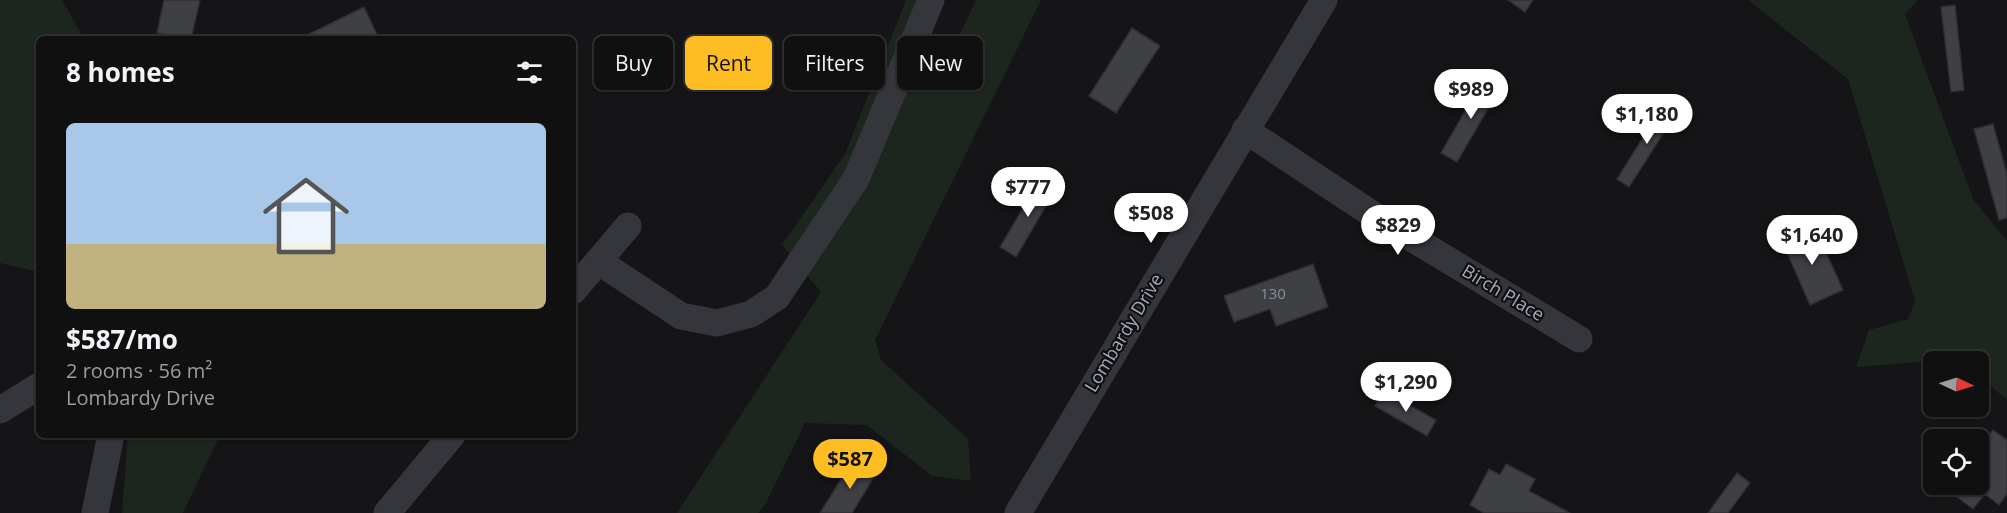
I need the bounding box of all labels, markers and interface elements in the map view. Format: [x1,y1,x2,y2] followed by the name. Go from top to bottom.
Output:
[594,36,673,90] chip: Buy
[685,36,772,90] chip: Rent
[784,36,885,90] chip: Filters
[897,36,983,90] chip: New
[66,54,175,90] text: 8 homes
[513,56,546,89] icon: filters
[1435,69,1507,120] pin: $989
[1448,75,1494,102] text: $989
[1598,94,1696,145] pin: $1,180
[1616,100,1678,127] text: $1,180
[252,162,360,270] icon: home
[992,167,1064,218] pin: $777
[1005,173,1051,200] text: $777
[1115,193,1187,244] pin: $508
[1128,199,1174,226] text: $508
[1362,205,1434,256] pin: $829
[1375,211,1421,238] text: $829
[1763,215,1861,266] pin: $1,640
[1781,221,1843,248] text: $1,640
[1458,258,1549,326] street label: Birch Place
[1078,269,1168,396] street label: Lombardy Drive
[1260,283,1286,303] house number: 130
[66,321,178,357] text: $587/mo
[1923,351,1989,417] north arrow
[1923,351,1989,495] map controls
[66,357,212,384] text: 2 rooms · 56 m²
[1357,362,1455,413] pin: $1,290
[1375,368,1437,395] text: $1,290
[66,384,215,411] text: Lombardy Drive
[1923,429,1989,495] button: locate
[814,439,886,490] pin: $587
[827,445,873,472] text: $587

